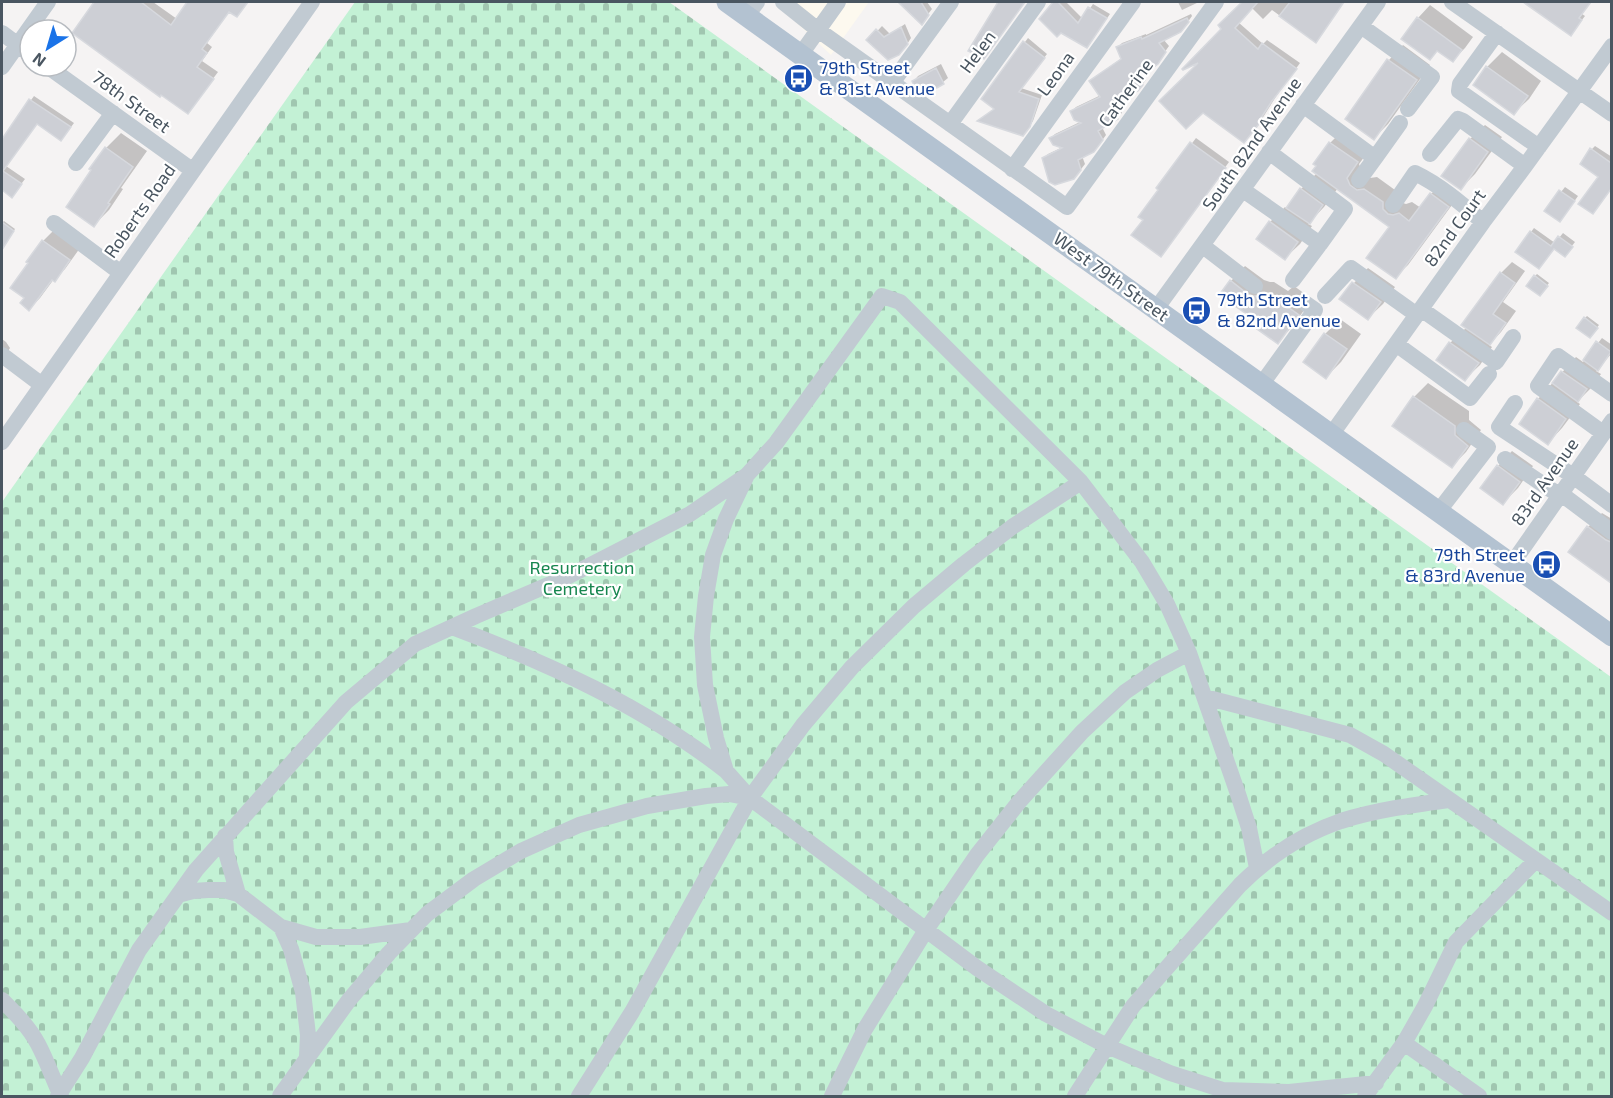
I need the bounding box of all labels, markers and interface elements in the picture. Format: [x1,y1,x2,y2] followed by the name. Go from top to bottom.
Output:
[18,18,78,78] north arrow
[954,26,1000,77] street label: Helen
[1032,47,1079,100] street label: Leona
[28,49,49,71] text: N
[1093,54,1157,131] street label: Catherine
[819,56,935,99] place label: 79th Street & 81st Avenue
[782,62,814,94] bus stop icon: 79th Street & 81st Avenue
[88,65,175,137] street label: 78th Street
[1197,73,1305,214] street label: South 82nd Avenue
[99,159,180,262] street label: Roberts Road
[1419,184,1490,271] street label: 82nd Court
[1050,227,1174,326] street label: West 79th Street
[1217,288,1341,331] place label: 79th Street & 82nd Avenue
[1180,294,1212,326] bus stop icon: 79th Street & 82nd Avenue
[1506,433,1582,530] street label: 83rd Avenue
[1405,543,1525,586] place label: 79th Street & 83rd Avenue
[1530,549,1562,581] bus stop icon: 79th Street & 83rd Avenue
[530,556,634,599] park label: Resurrection Cemetery

